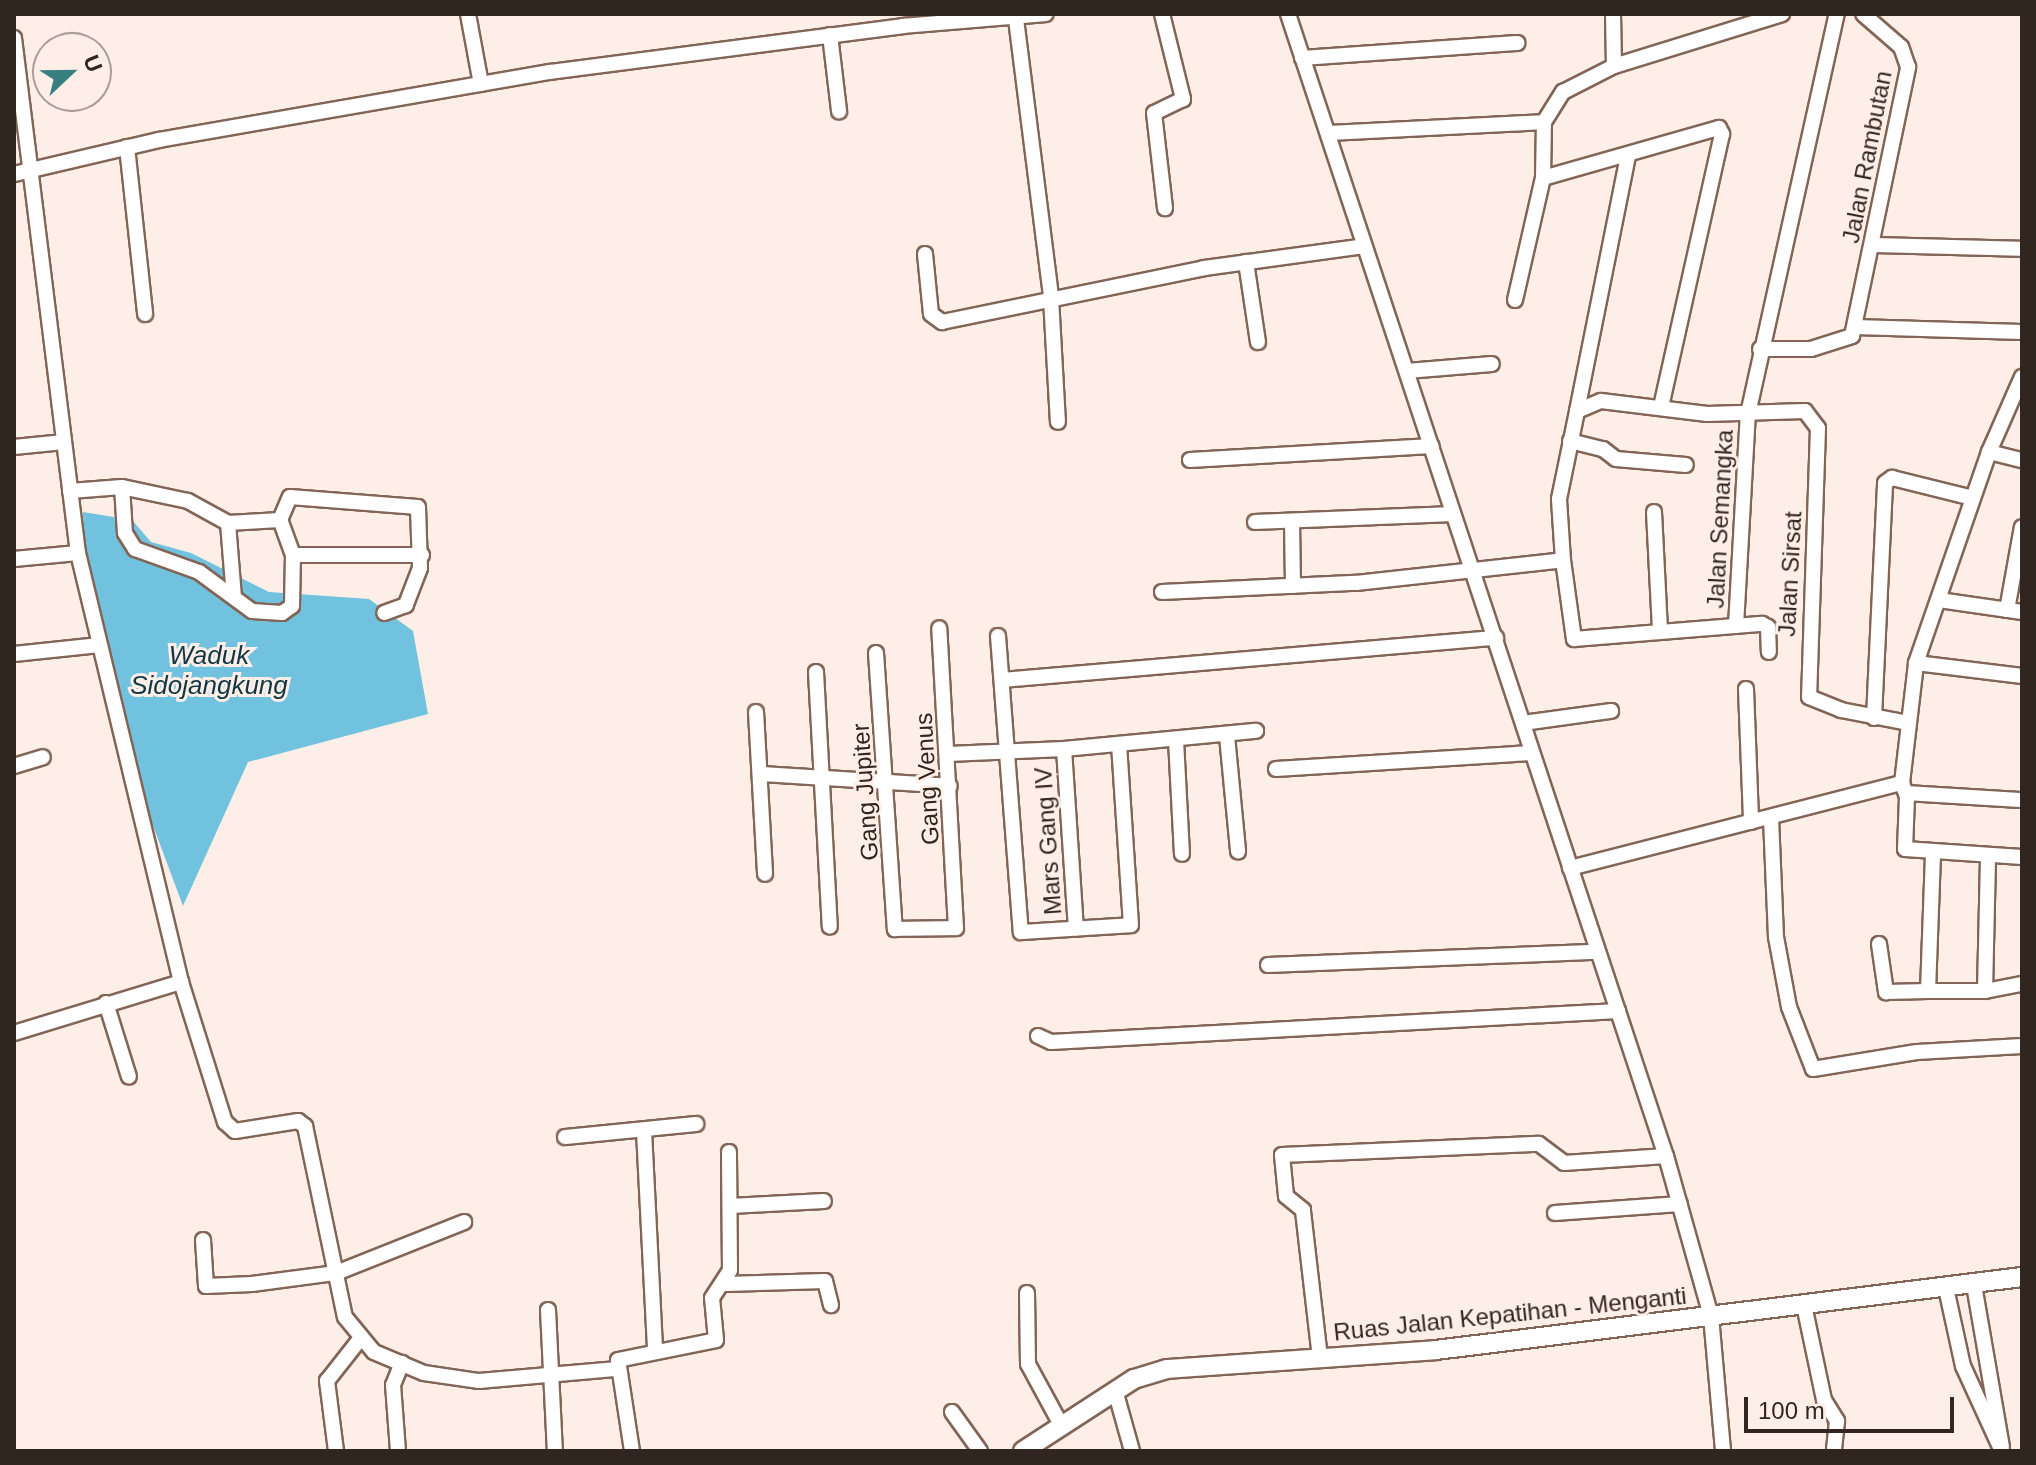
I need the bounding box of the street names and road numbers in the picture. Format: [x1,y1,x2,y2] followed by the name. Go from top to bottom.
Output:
[1836,68,1898,246] street label: Jalan Rambutan
[1701,429,1739,609] street label: Jalan Semangka
[1772,511,1808,637] street label: Jalan Sirsat
[909,712,945,846] street label: Gang Venus
[846,722,884,862] street label: Gang Jupiter
[1028,766,1068,916] street label: Mars Gang IV
[1332,1281,1688,1347] street label: Ruas Jalan Kepatihan - Menganti

